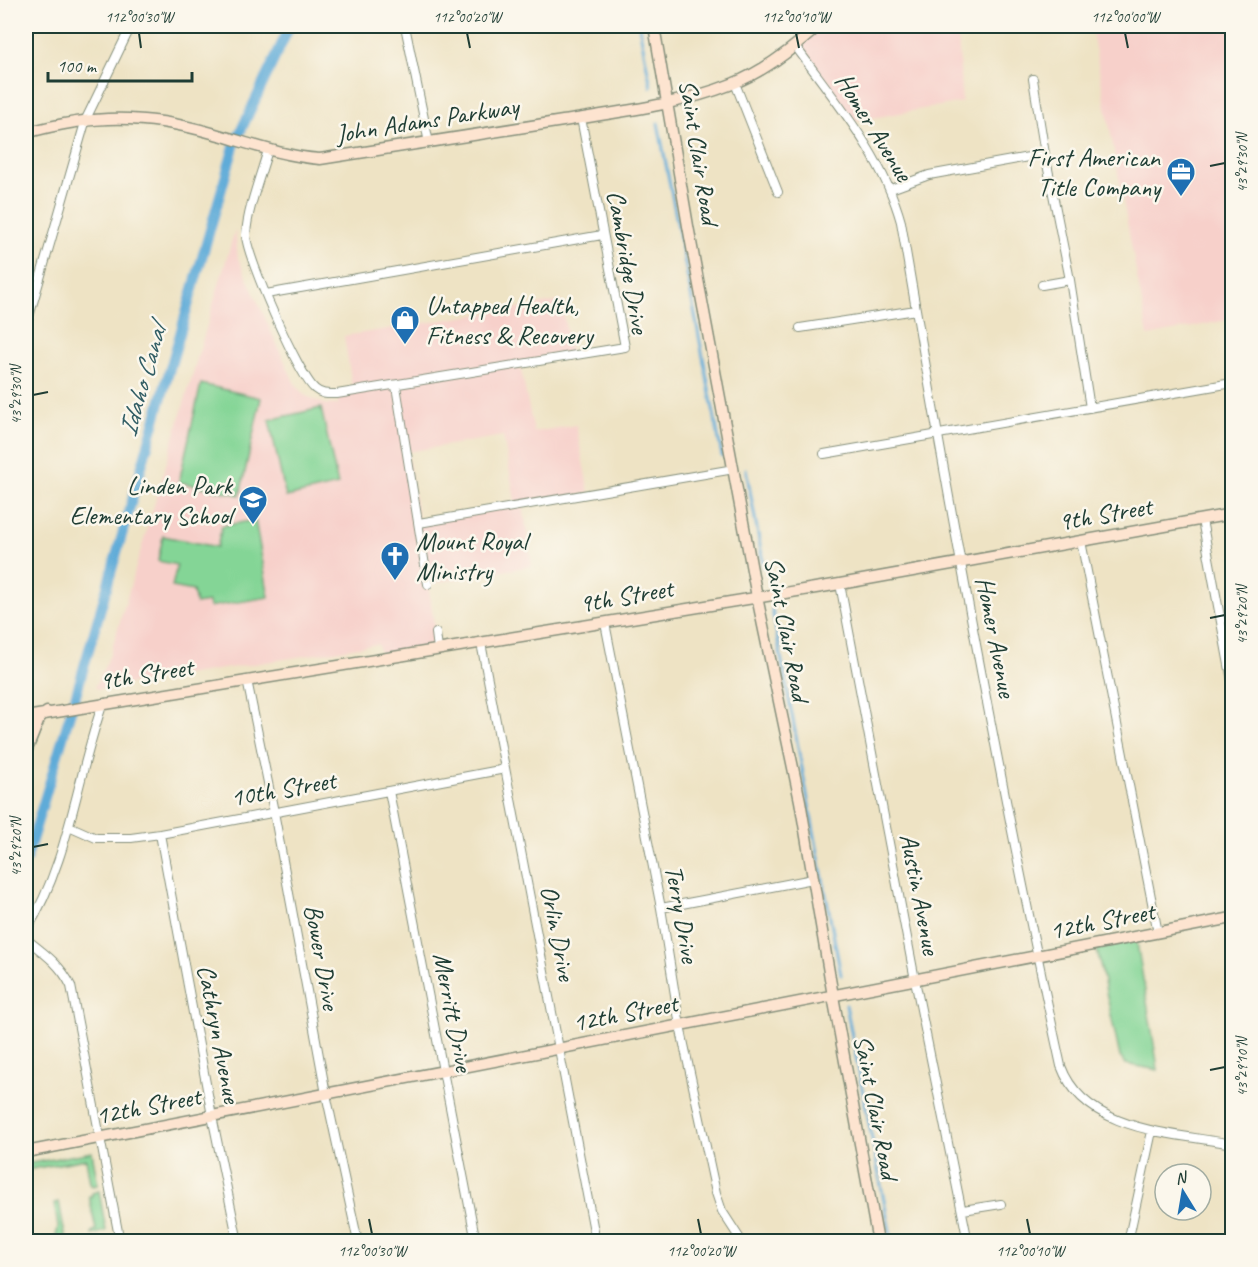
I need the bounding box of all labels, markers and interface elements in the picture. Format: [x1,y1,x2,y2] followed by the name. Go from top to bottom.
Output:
[105,8,176,27] text: 112°00'30"W
[433,8,504,27] text: 112°00'20"W
[762,8,833,27] text: 112°00'10"W
[1091,8,1162,27] text: 112°00'00"W
[48,45,192,83] scale bar
[57,55,98,77] text: 100 m
[828,66,921,189] street label: Homer Avenue
[671,77,727,230] street label: Saint Clair Road
[331,89,523,151] street label: John Adams Parkway
[1233,130,1252,193] text: 43°29'30"N
[1028,141,1162,204] place label: First American Title Company
[1165,156,1197,198] office icon: First American Title Company
[599,188,657,338] street label: Cambridge Drive
[426,289,595,352] place label: Untapped Health, Fitness & Recovery
[389,304,421,346] shop icon: Untapped Health, Fitness & Recovery
[110,313,177,440] water label: Idaho Canal
[7,362,26,425] text: 43°29'30"N
[70,469,237,532] place label: Linden Park Elementary School
[237,484,269,526] school or university icon: Linden Park Elementary School
[1056,489,1157,538] street label: 9th Street
[416,525,531,588] place label: Mount Royal Ministry
[379,540,411,582] church icon: Mount Royal Ministry
[757,554,818,708] street label: Saint Clair Road
[577,571,678,620] street label: 9th Street
[968,574,1024,702] street label: Homer Avenue
[1233,582,1252,645] text: 43°29'20"N
[97,650,198,698] street label: 9th Street
[228,763,341,814] street label: 10th Street
[7,814,26,877] text: 43°29'20"N
[892,831,948,959] street label: Austin Avenue
[657,863,707,967] street label: Terry Drive
[533,883,584,985] street label: Orlin Drive
[1047,894,1160,947] street label: 12th Street
[297,902,348,1015] street label: Bower Drive
[425,950,481,1077] street label: Merritt Drive
[189,962,249,1107] street label: Cathryn Avenue
[570,986,683,1039] street label: 12th Street
[846,1032,907,1186] street label: Saint Clair Road
[1233,1034,1252,1097] text: 43°29'10"N
[93,1079,206,1132] street label: 12th Street
[1153,1162,1213,1222] north arrow
[1174,1167,1190,1189] text: N
[338,1242,409,1261] text: 112°00'30"W
[667,1242,738,1261] text: 112°00'20"W
[996,1242,1067,1261] text: 112°00'10"W

